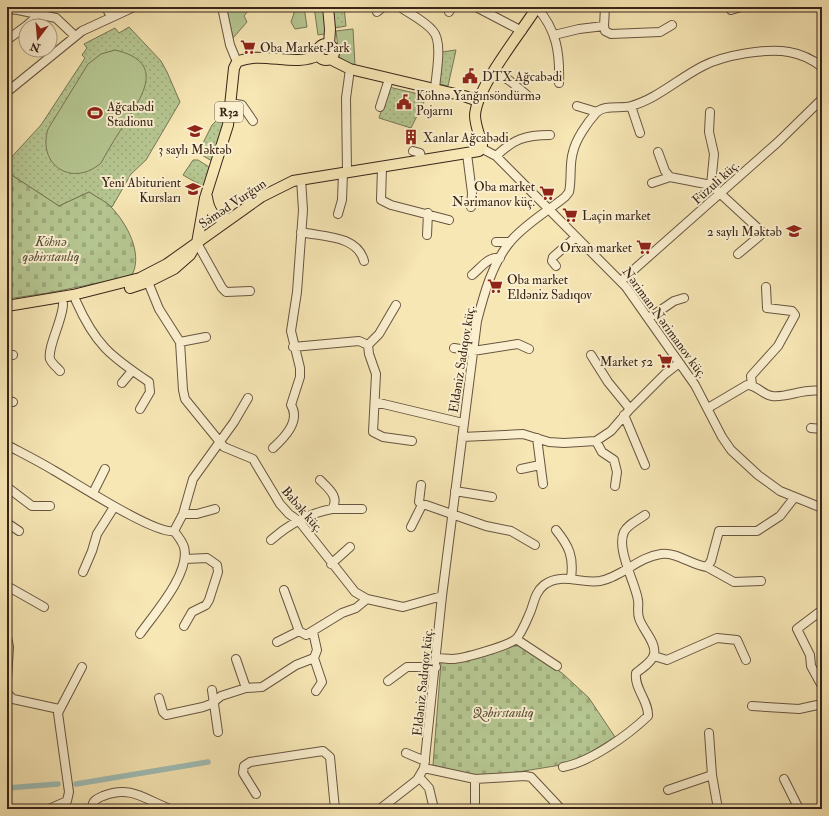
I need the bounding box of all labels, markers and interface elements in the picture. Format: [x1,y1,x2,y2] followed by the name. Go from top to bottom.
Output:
[18,18,58,58] north arrow
[239,38,257,56] supermarket icon: Oba Market Park
[28,39,43,55] text: N
[260,40,351,56] place label: Oba Market Park
[461,67,479,85] public building icon: DTX Ağcabədi
[482,69,563,85] place label: DTX Ağcabədi
[416,88,541,119] place label: Köhnə Yanğınsöndürmə Pojarnı
[395,93,413,111] public building icon: Köhnə Yanğınsöndürmə Pojarnı
[106,99,155,130] place label: Ağcabədi Stadionu
[215,102,243,122] road number: R32
[86,104,104,122] sports icon: Ağcabədi Stadionu
[186,122,204,140] school or university icon: 3 saylı Məktəb
[402,128,420,146] building icon: Xanlar Ağcabədi
[423,130,509,146] place label: Xanlar Ağcabədi
[158,142,232,159] place label: 3 saylı Məktəb
[689,157,742,208] street label: Füzuli küç.
[102,175,182,206] place label: Yeni Abiturient Kursları
[196,175,269,232] street label: Səməd Vurğun
[452,179,535,210] place label: Oba market Nərimanov küç.
[184,180,202,198] school or university icon: Yeni Abiturient Kursları
[538,184,556,202] supermarket icon: Oba market Nərimanov küç.
[561,206,579,224] supermarket icon: Laçin market
[582,208,651,224] place label: Laçin market
[785,222,803,240] school or university icon: 2 saylı Məktəb
[707,224,782,241] place label: 2 saylı Məktəb
[23,234,80,265] park label: Köhnə qəbirstanlıq
[635,238,653,256] supermarket icon: Orxan market
[560,240,632,256] place label: Orxan market
[618,264,710,381] street label: Nəriman Nərimanov küç.
[507,272,592,303] place label: Oba market Eldəniz Sadıqov
[486,277,504,295] supermarket icon: Oba market Eldəniz Sadıqov
[446,304,478,414] street label: Eldəniz Sadıqov küç.
[656,352,674,370] supermarket icon: Market 52
[600,354,653,370] place label: Market 52
[278,483,327,536] street label: Babək küç.
[409,627,437,737] street label: Eldəniz Sadıqov küç.
[472,705,534,722] park label: Qəbirstanlıq

